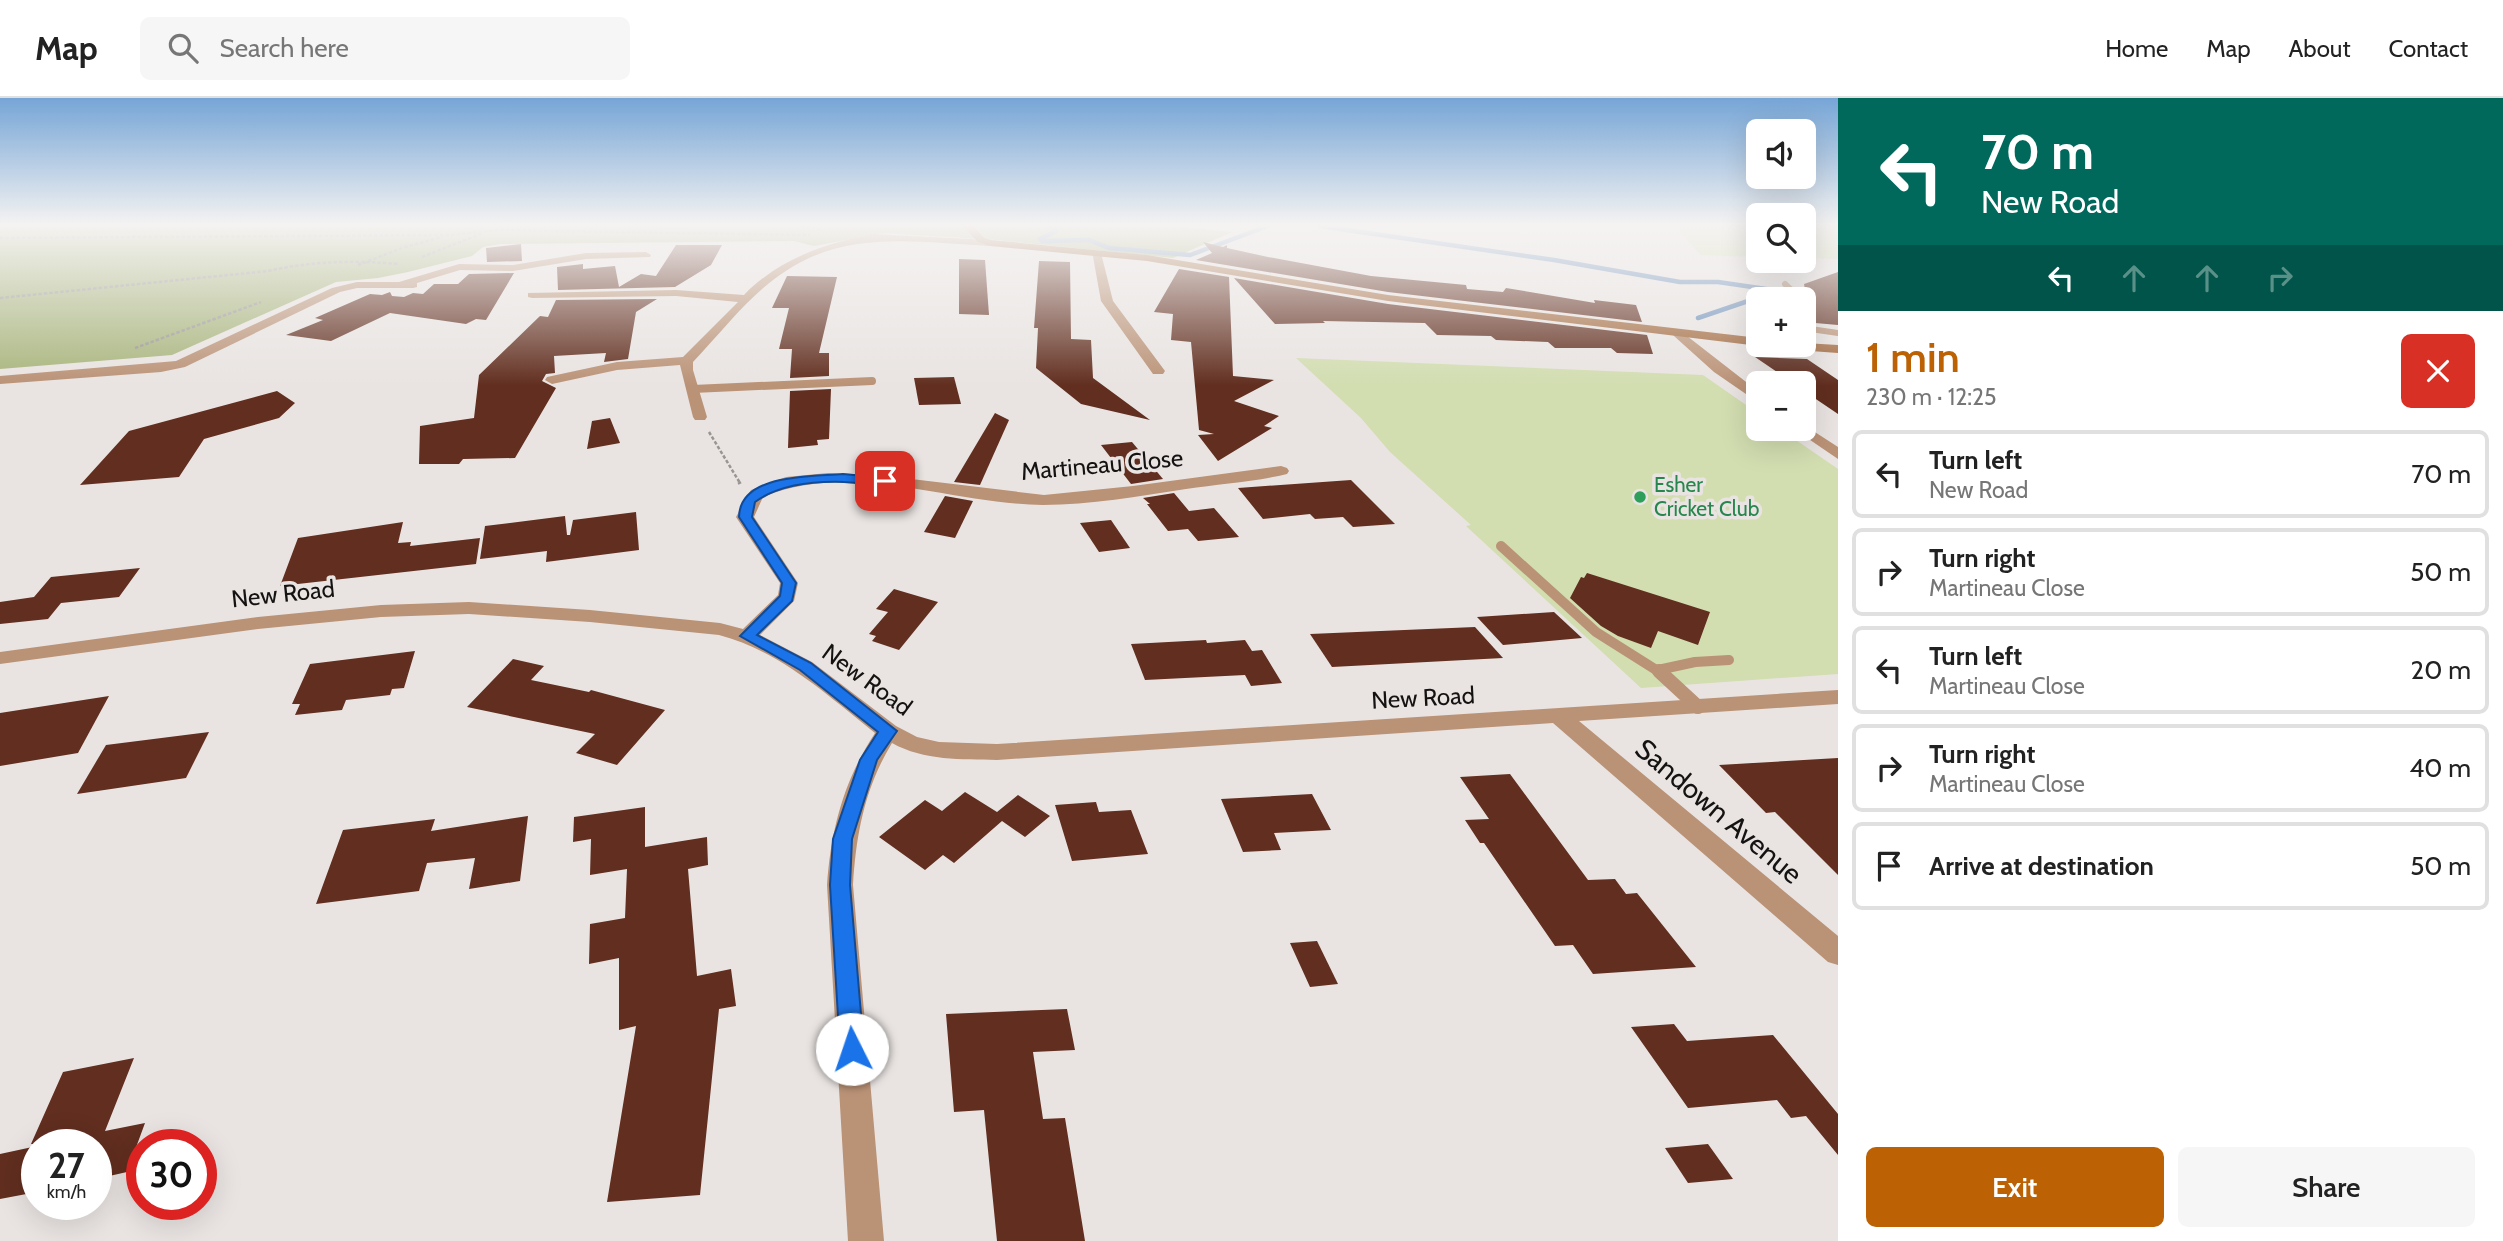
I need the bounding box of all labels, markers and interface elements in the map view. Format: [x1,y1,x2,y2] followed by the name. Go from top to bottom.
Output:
[140,17,630,80] search box
[35,28,98,68] text: Map
[164,29,202,67] icon: search
[220,32,349,64] text: Search here
[2105,34,2168,63] text: Home
[2206,34,2251,63] text: Map
[2289,34,2351,63] text: About
[2389,34,2468,63] text: Contact
[1746,119,1816,441] map controls
[1746,119,1816,189] button: sound
[1981,122,2094,181] text: 70 m
[1866,126,1957,217] icon: left
[1981,182,2119,221] text: New Road
[1746,203,1816,273] button: search
[2042,259,2080,297] icon: left
[2115,259,2153,297] icon: ahead
[2188,259,2226,297] icon: ahead
[2261,259,2299,297] icon: right
[1746,287,1816,357] button: +
[1866,331,1960,383] text: 1 min
[2401,334,2475,408] button: close
[1746,371,1816,441] button: −
[1866,383,1997,411] text: 230 m · 12:25
[1020,443,1184,486] street label: Martineau Close
[1929,444,2022,476] text: Turn left
[855,451,915,511] pin
[1870,455,1908,493] icon: left
[2411,458,2471,490] text: 70 m
[866,462,904,500] icon: arrive
[1654,472,1759,521] place label: Esher Cricket Club
[1929,476,2028,504] text: New Road
[1632,489,1648,505] marker: Esher Cricket Club
[1929,542,2035,574] text: Turn right
[1870,553,1908,591] icon: right
[2410,556,2471,588] text: 50 m
[230,574,336,613] street label: New Road
[1929,574,2085,602] text: Martineau Close
[817,637,918,722] street label: New Road
[1929,640,2022,672] text: Turn left
[1870,651,1908,689] icon: left
[2411,654,2471,686] text: 20 m
[1929,672,2085,700] text: Martineau Close
[1370,680,1476,715] street label: New Road
[1629,731,1809,891] street label: Sandown Avenue
[1929,738,2035,770] text: Turn right
[1870,749,1908,787] icon: right
[2409,752,2471,784] text: 40 m
[1929,770,2085,798] text: Martineau Close
[1870,847,1908,885] icon: arrive
[1929,850,2154,882] text: Arrive at destination
[2410,850,2471,882] text: 50 m
[815,1012,889,1086] position arrow
[126,1129,217,1220] speed limit sign: 30
[48,1144,85,1187] text: 27
[1866,1147,2164,1227] button: Exit
[2178,1147,2475,1227] button: Share
[47,1181,86,1203] text: km/h

